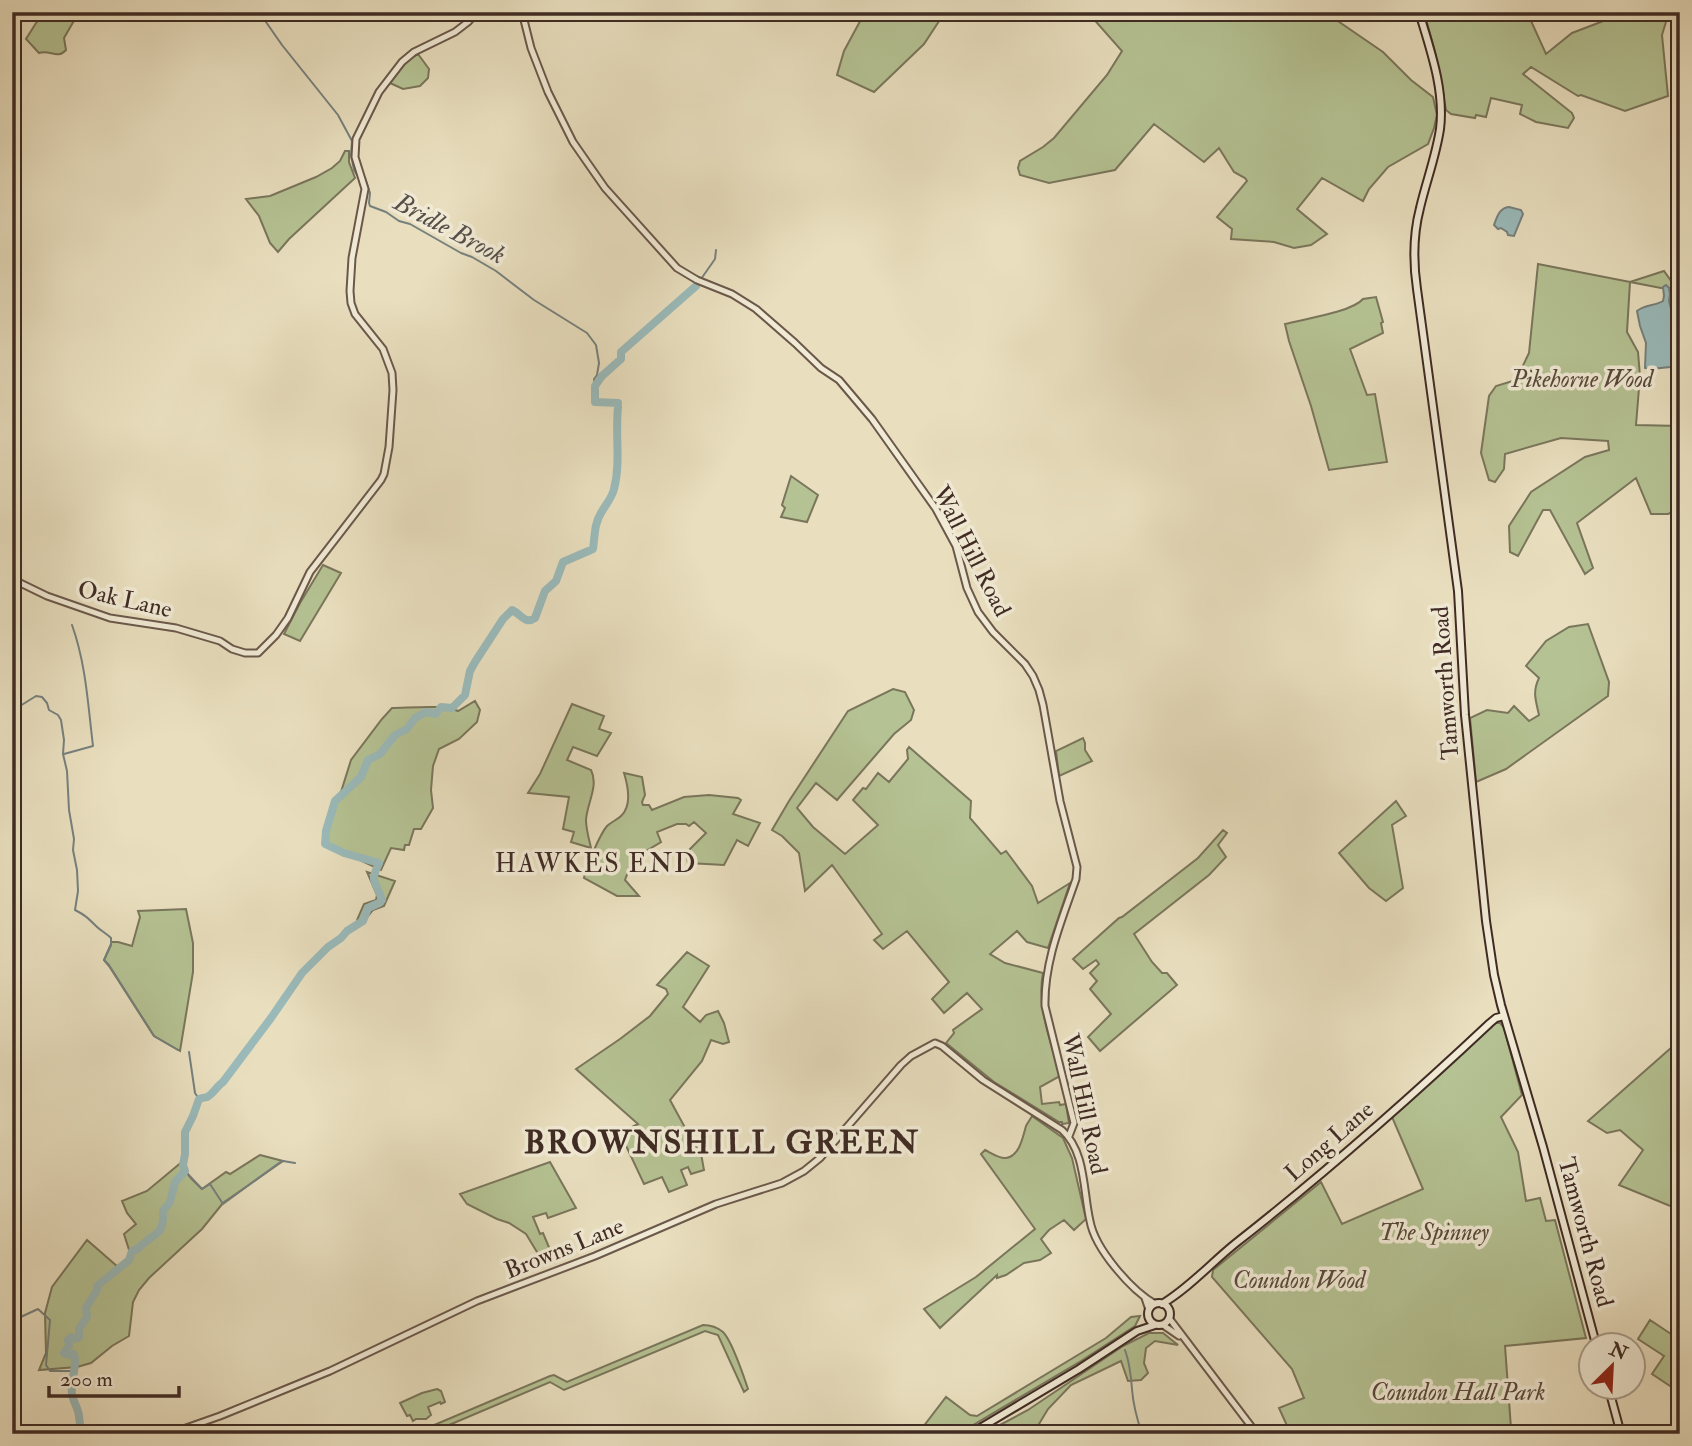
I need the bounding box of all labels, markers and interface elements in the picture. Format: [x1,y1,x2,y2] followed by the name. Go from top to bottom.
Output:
[387,185,511,272] water label: Bridle Brook
[1510,364,1655,395] park label: Pikehorne Wood
[925,480,1018,622] street label: Wall Hill Road
[75,574,175,625] street label: Oak Lane
[1425,605,1466,761] street label: Tamworth Road
[495,848,697,880] district label: HAWKES END
[1054,1030,1115,1178] street label: Wall Hill Road
[1278,1094,1380,1188] street label: Long Lane
[524,1123,920,1163] district label: BROWNSHILL GREEN
[1551,1154,1620,1311] street label: Tamworth Road
[500,1210,628,1286] street label: Browns Lane
[1379,1217,1490,1248] park label: The Spinney
[1233,1265,1367,1296] park label: Coundon Wood
[1576,1330,1646,1400] north arrow
[1605,1337,1632,1366] text: N
[49,1355,178,1399] scale bar
[60,1366,113,1393] text: 200 m
[1371,1377,1545,1408] park label: Coundon Hall Park

